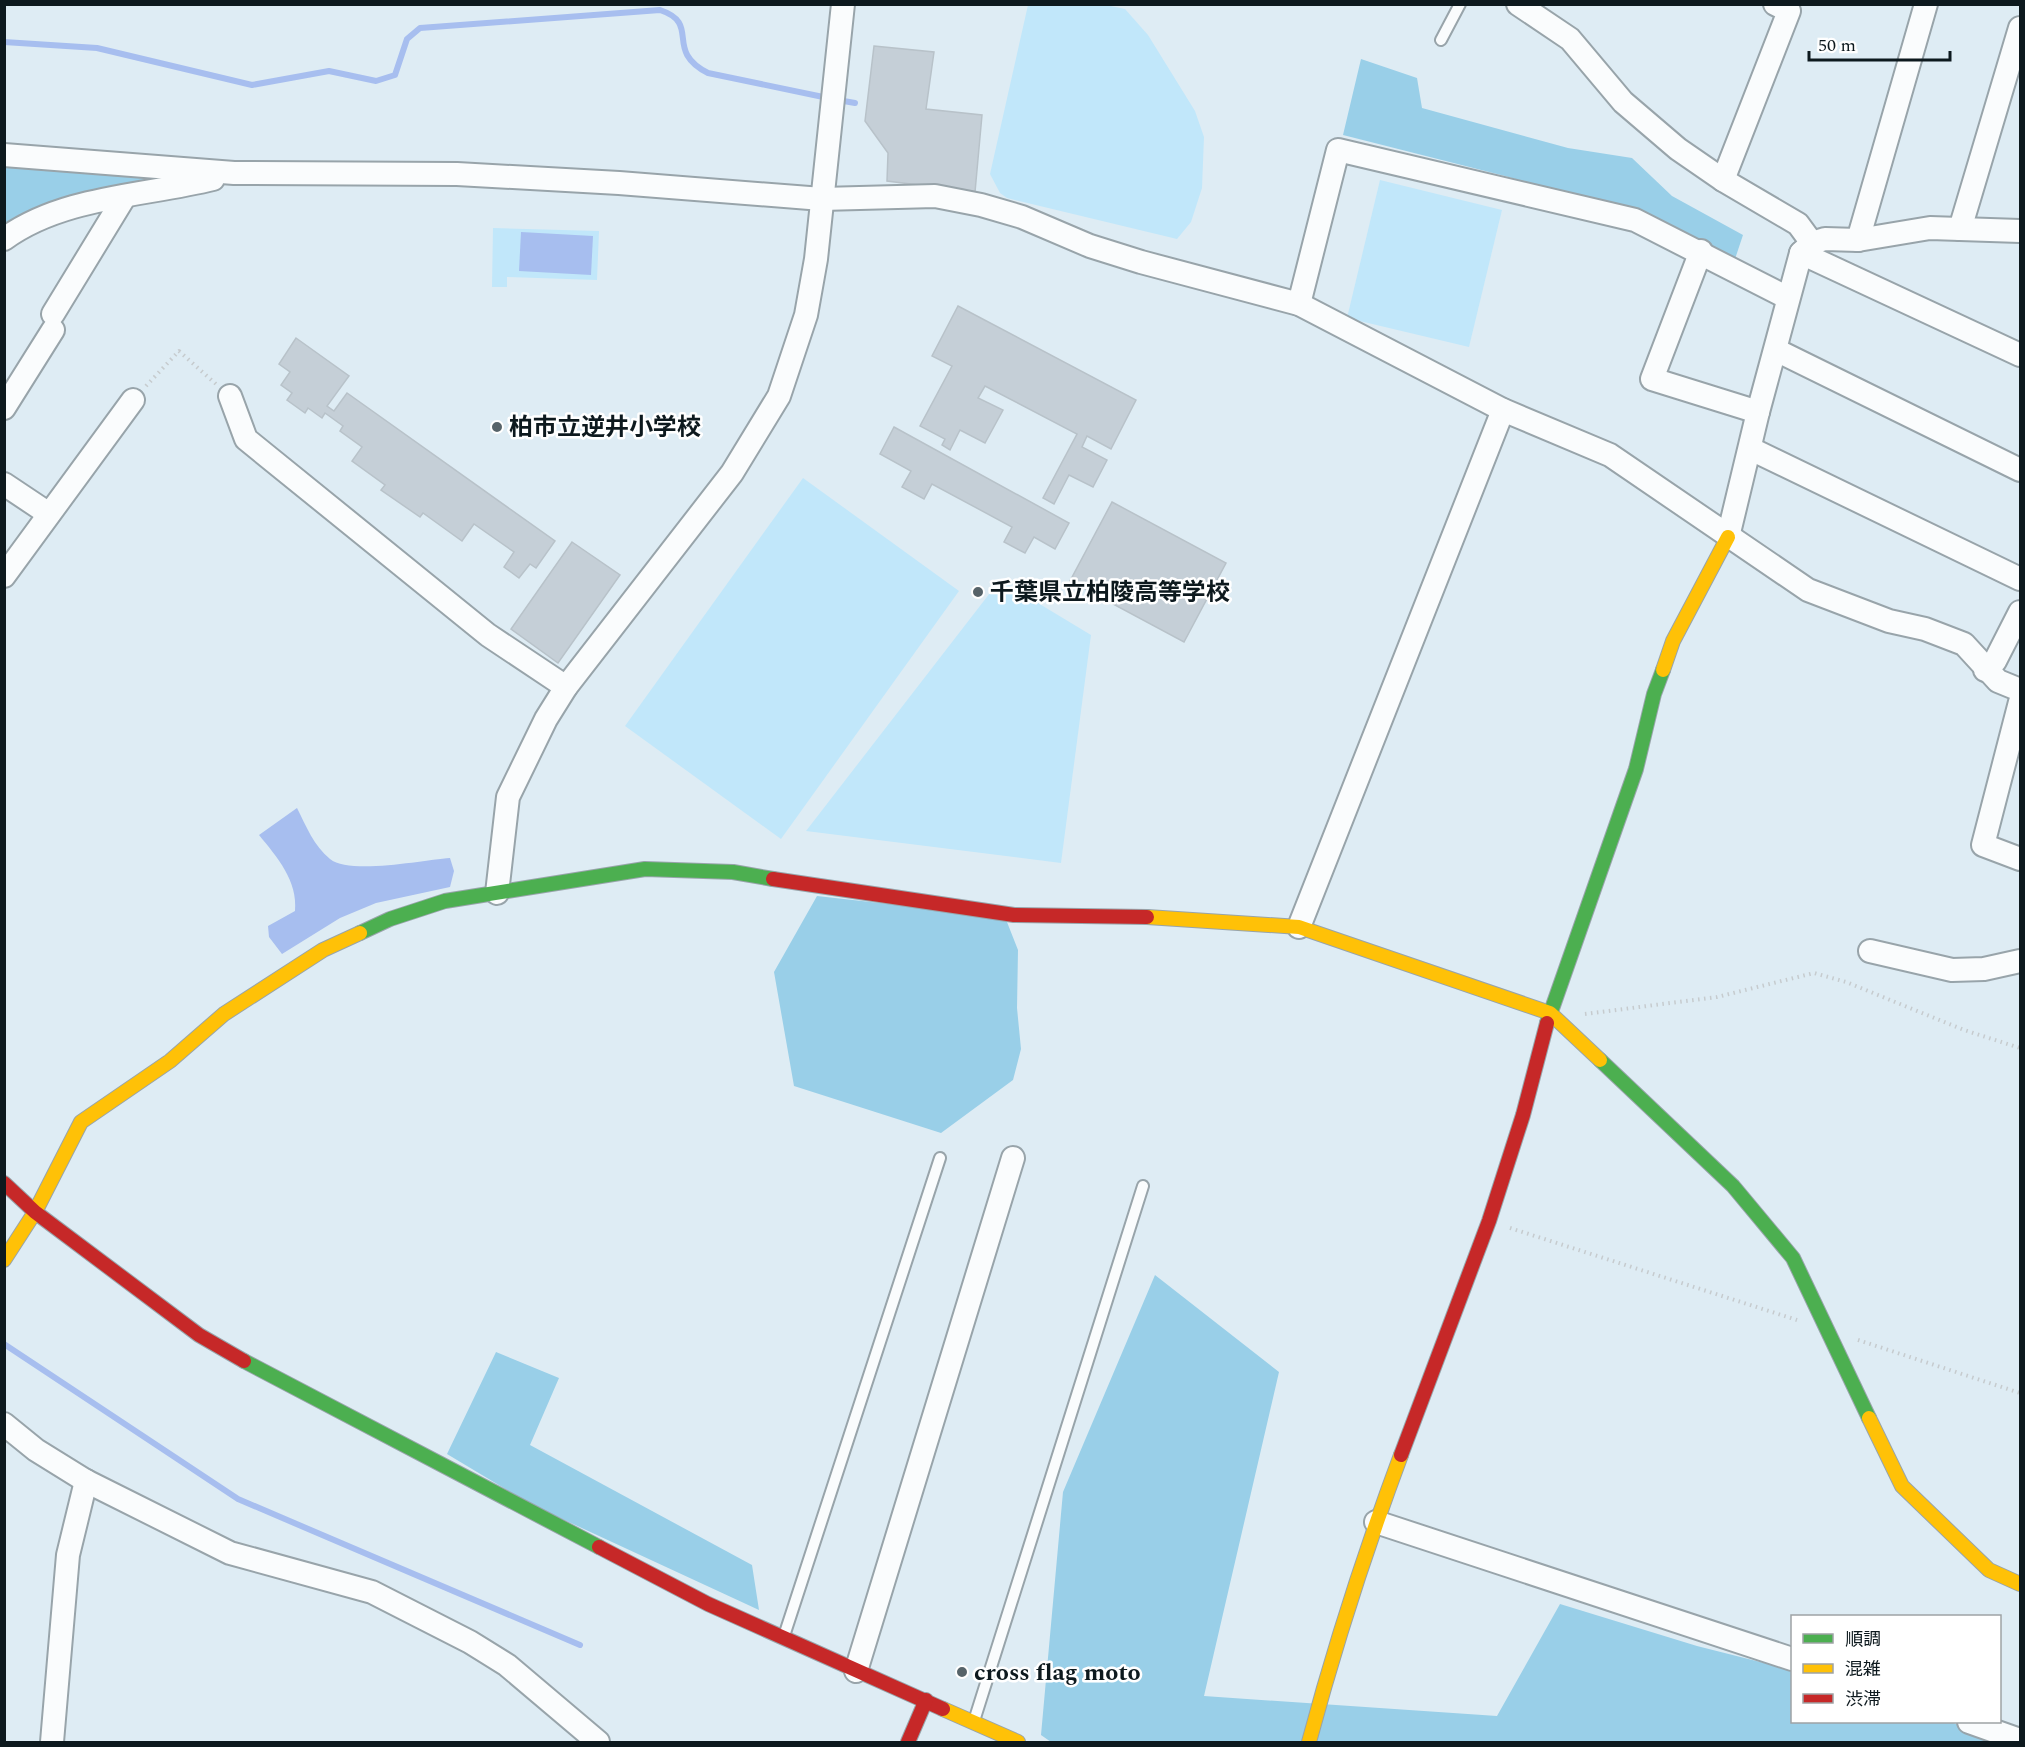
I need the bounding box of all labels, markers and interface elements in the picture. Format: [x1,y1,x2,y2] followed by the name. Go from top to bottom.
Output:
[1809,24,1950,62] scale bar
[1818,32,1856,59] text: 50 m
[509,410,701,446] place label: 柏市立逆井小学校
[490,420,504,434] marker: 柏市立逆井小学校
[990,575,1230,611] place label: 千葉県立柏陵高等学校
[971,585,985,599] marker: 千葉県立柏陵高等学校
[1791,1615,2001,1723] legend
[1845,1626,1881,1653] text: 順調
[974,1655,1141,1691] place label: cross flag moto
[1845,1656,1881,1683] text: 混雑
[955,1665,969,1679] marker: cross flag moto
[1845,1686,1881,1713] text: 渋滞

